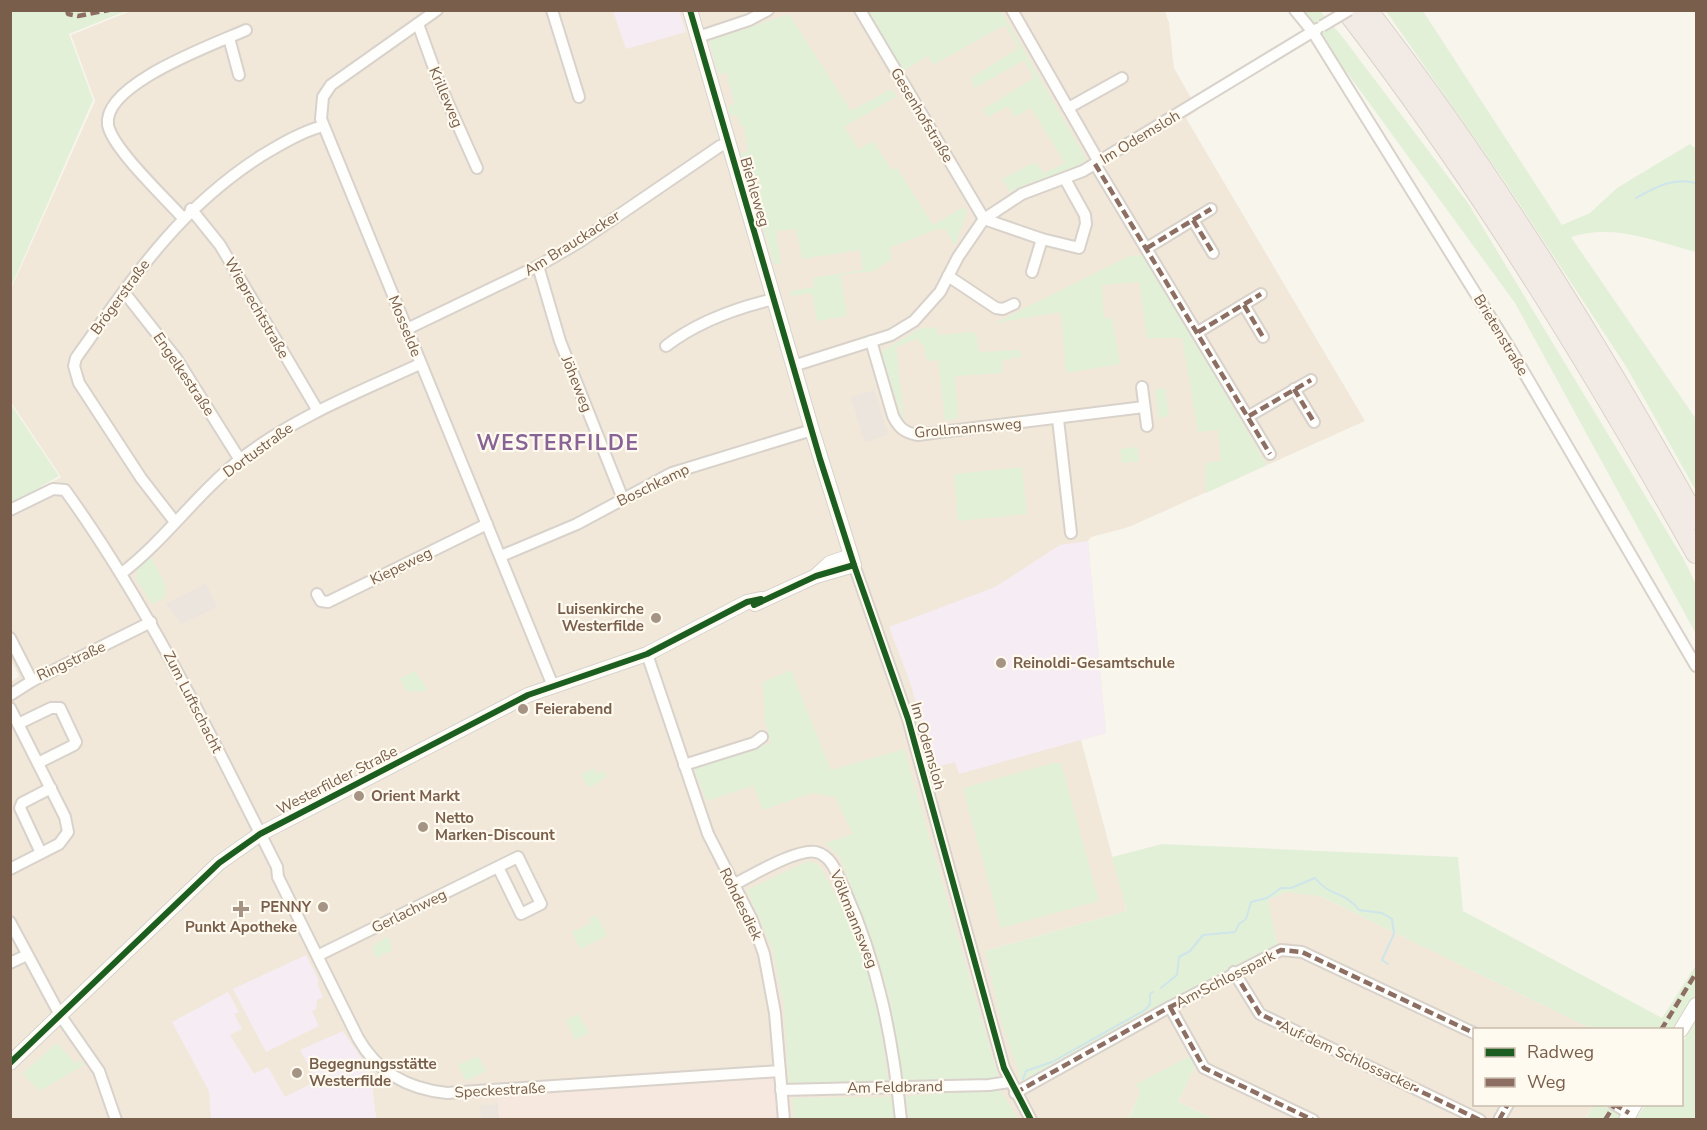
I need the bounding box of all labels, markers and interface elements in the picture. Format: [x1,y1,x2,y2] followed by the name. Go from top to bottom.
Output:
[424,64,468,130] street label: Krilleweg
[886,64,958,166] street label: Gesenhofstraße
[1096,105,1184,169] street label: Im Odemsloh
[736,155,774,229] street label: Biehleweg
[520,205,624,280] street label: Am Brauckacker
[220,254,294,362] street label: Wieprechtstraße
[86,255,154,339] street label: Brögerstraße
[1469,291,1533,379] street label: Brietenstraße
[384,292,426,360] street label: Mosselde
[149,328,219,420] street label: Engelkestraße
[556,352,597,415] street label: Jöheweg
[914,413,1022,443] street label: Grollmannsweg
[219,418,297,482] street label: Dortustraße
[476,429,640,457] district label: WESTERFILDE
[614,459,693,511] street label: Boschkamp
[367,542,435,590] street label: Kiepeweg
[557,599,644,636] place label: Luisenkirche Westerfilde
[649,611,663,625] marker: Luisenkirche Westerfilde
[33,636,109,686] street label: Ringstraße
[159,648,228,757] street label: Zum Luftschacht
[1013,653,1175,673] place label: Reinoldi-Gesamtschule
[994,656,1008,670] marker: Reinoldi-Gesamtschule
[535,699,612,719] place label: Feierabend
[906,700,950,792] street label: Im Odemsloh
[516,702,530,716] marker: Feierabend
[273,741,401,819] street label: Westerfilder Straße
[371,786,460,806] place label: Orient Markt
[352,789,366,803] marker: Orient Markt
[435,808,555,845] place label: Netto Marken-Discount
[416,820,430,834] marker: Netto Marken-Discount
[715,864,767,944] street label: Rohdesdiek
[825,866,883,971] street label: Völkmannsweg
[368,884,450,938] street label: Gerlachweg
[261,897,312,917] place label: PENNY
[316,900,330,914] marker: PENNY
[234,902,248,916] marker: Punkt Apotheke
[185,917,297,937] place label: Punkt Apotheke
[1172,945,1279,1013] street label: Am Schlosspark
[1276,1015,1420,1097] street label: Auf dem Schlossacker
[1473,1028,1683,1106] legend
[1527,1040,1594,1064] text: Radweg
[309,1054,437,1091] place label: Begegnungsstätte Westerfilde
[290,1066,304,1080] marker: Begegnungsstätte Westerfilde
[1527,1070,1566,1094] text: Weg
[847,1076,943,1098] street label: Am Feldbrand
[454,1078,546,1102] street label: Speckestraße

